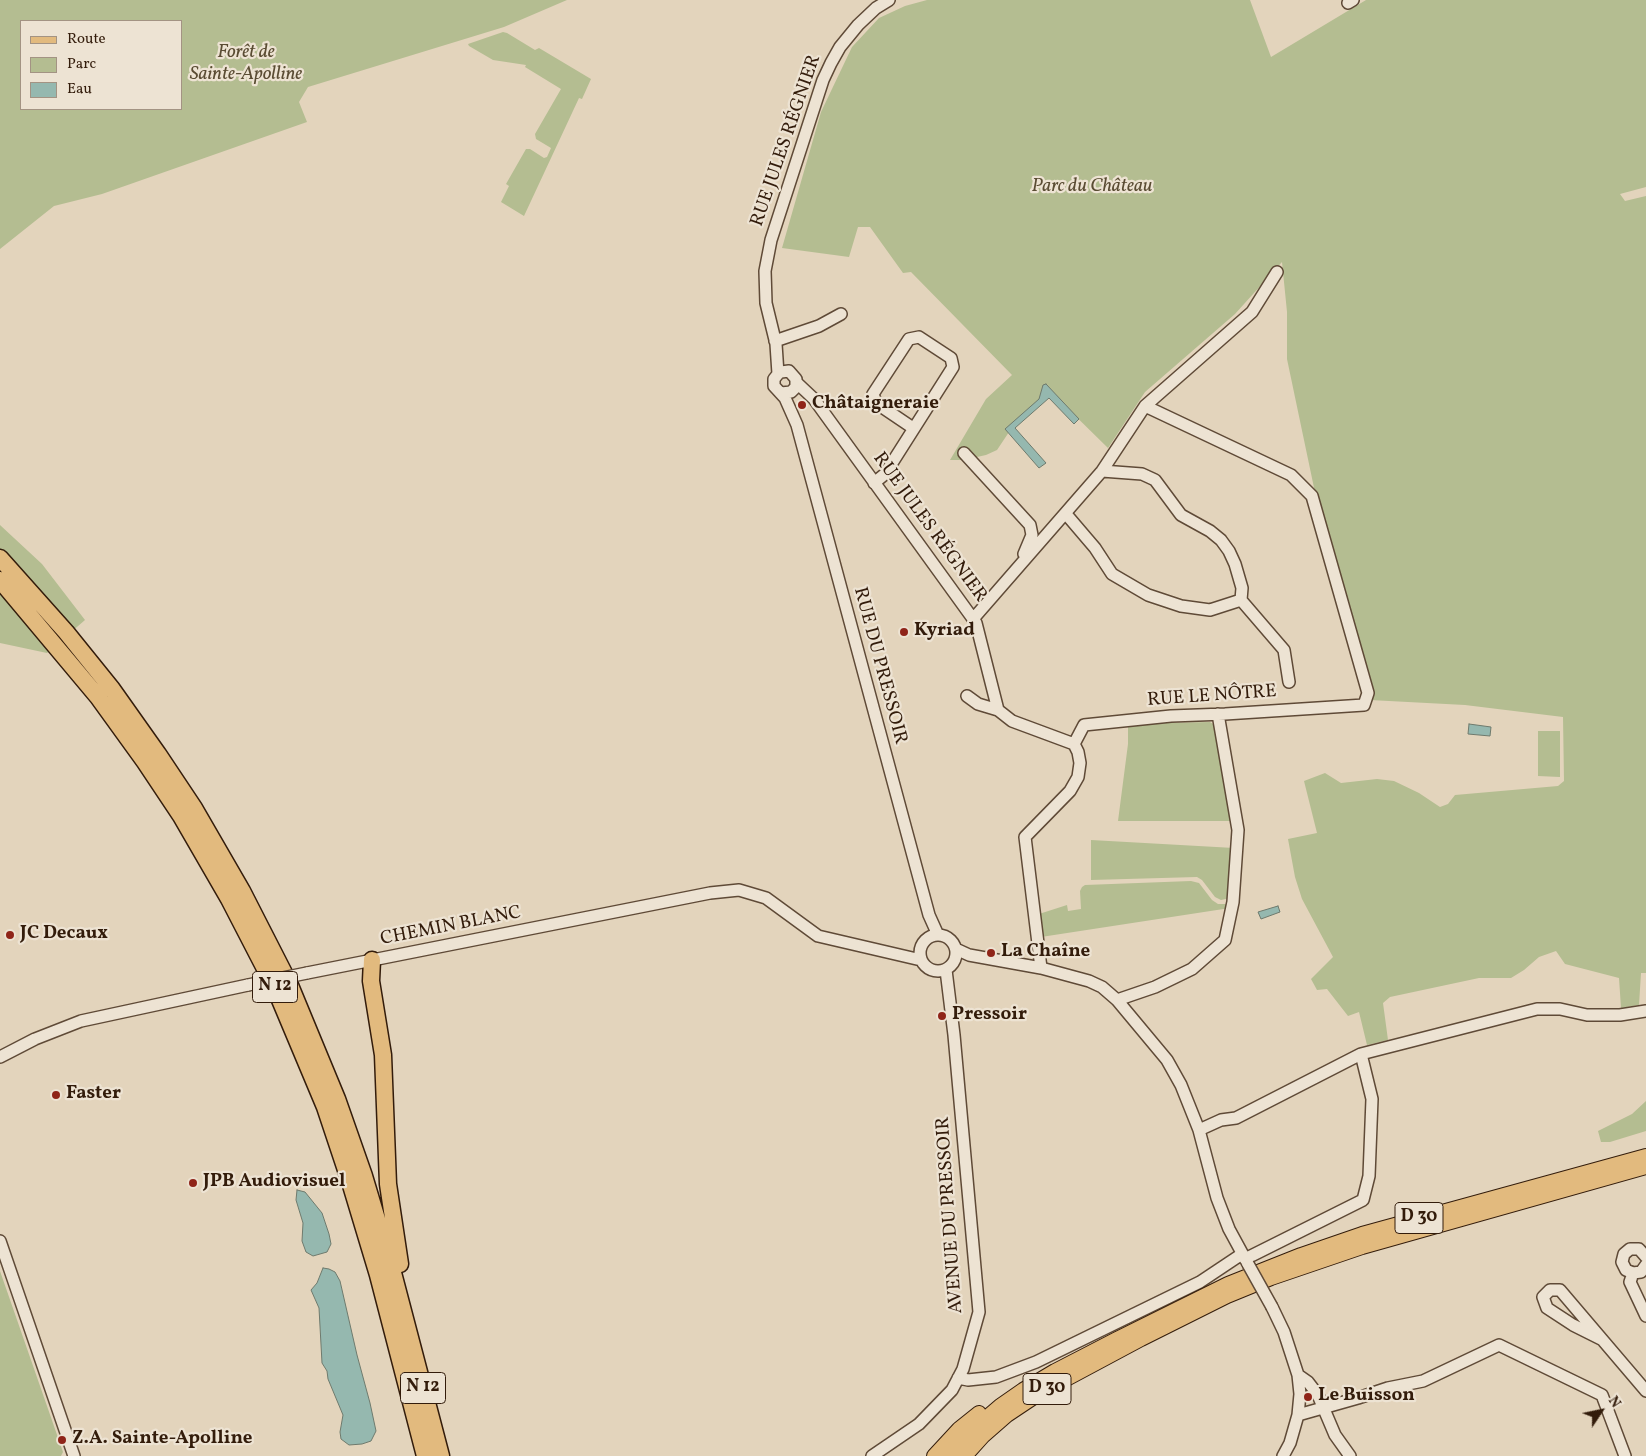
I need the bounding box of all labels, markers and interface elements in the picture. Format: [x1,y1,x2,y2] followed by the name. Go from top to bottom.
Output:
[20,20,182,110] legend
[67,29,106,50] text: Route
[190,43,302,87] park label: Forêt de Sainte-Apolline
[747,52,827,230] street label: RUE JULES RÉGNIER
[67,54,96,75] text: Parc
[67,79,92,100] text: Eau
[1031,177,1153,199] park label: Parc du Château
[812,394,939,416] place label: Châtaigneraie
[796,399,808,411] marker: Châtaigneraie
[867,448,991,608] street label: RUE JULES RÉGNIER
[847,585,911,747] street label: RUE DU PRESSOIR
[914,621,975,643] place label: Kyriad
[898,626,910,638] marker: Kyriad
[1146,681,1278,713] street label: RUE LE NÔTRE
[379,902,523,952] street label: CHEMIN BLANC
[20,924,108,946] place label: JC Decaux
[4,929,16,941] marker: JC Decaux
[1001,942,1090,964] place label: La Chaîne
[985,947,997,959] marker: La Chaîne
[252,972,298,1002] road number: N 12
[952,1005,1027,1027] place label: Pressoir
[936,1010,948,1022] marker: Pressoir
[66,1084,121,1106] place label: Faster
[50,1089,62,1101] marker: Faster
[933,1116,969,1314] street label: AVENUE DU PRESSOIR
[203,1172,345,1194] place label: JPB Audiovisuel
[187,1177,199,1189] marker: JPB Audiovisuel
[1395,1202,1443,1234] road number: D 30
[400,1372,446,1404] road number: N 12
[1023,1374,1071,1405] road number: D 30
[1318,1386,1415,1408] place label: Le Buisson
[1576,1386,1626,1436] north arrow
[1302,1391,1314,1403] marker: Le Buisson
[1603,1393,1625,1412] text: N
[72,1429,252,1451] place label: Z.A. Sainte-Apolline
[56,1434,68,1446] marker: Z.A. Sainte-Apolline

